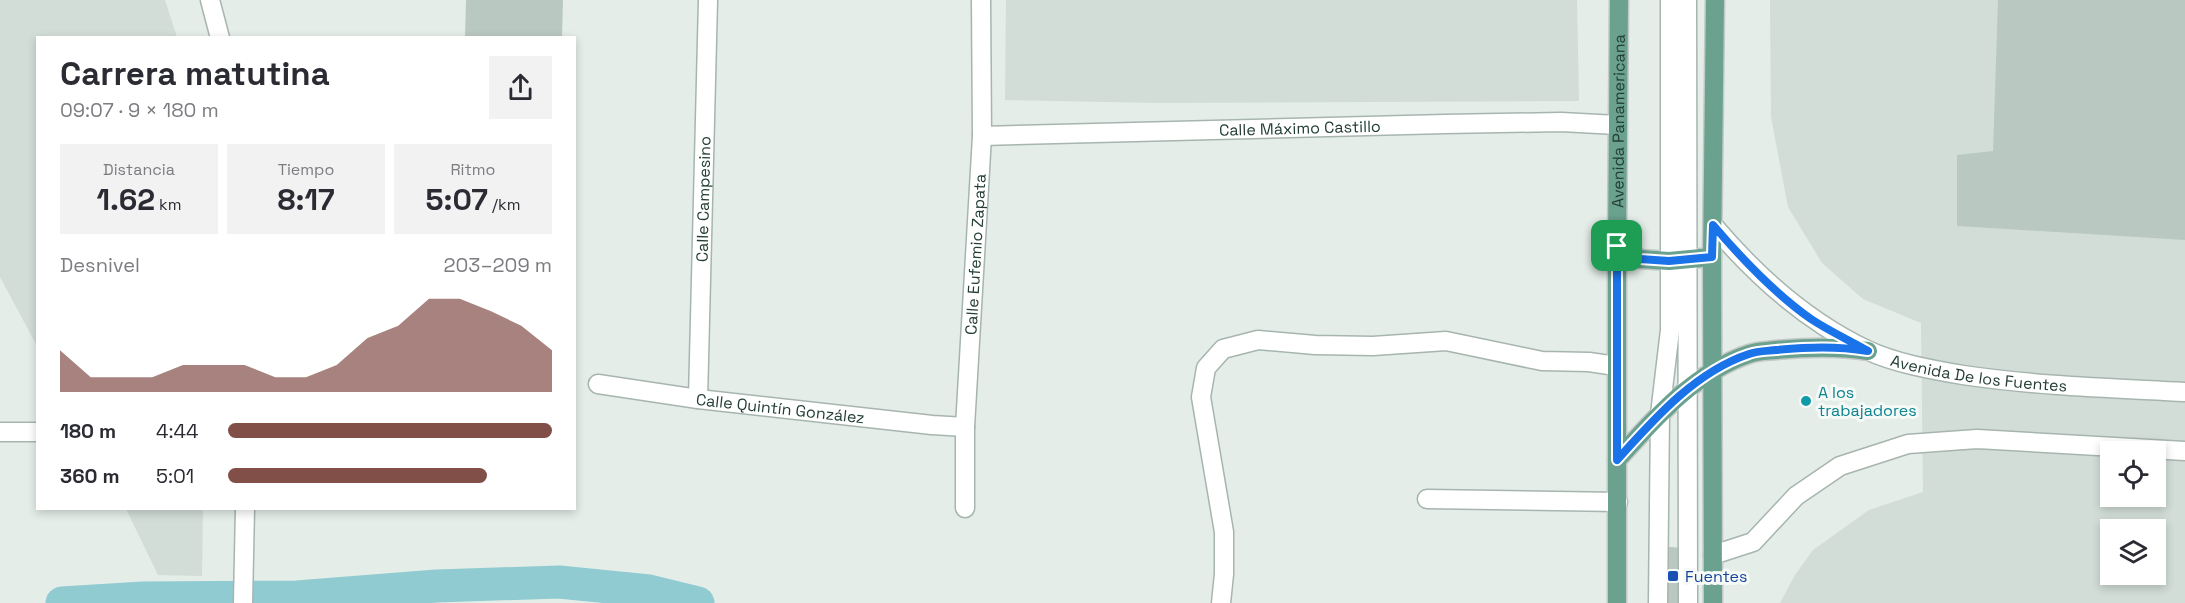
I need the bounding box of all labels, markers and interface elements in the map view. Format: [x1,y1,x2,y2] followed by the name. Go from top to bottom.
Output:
[1607,34,1629,208] street label: Avenida Panamericana
[60,53,330,95] text: Carrera matutina
[489,56,552,119] button: share
[60,97,219,123] text: 09:07 · 9 × 180 m
[1219,115,1381,140] street label: Calle Máximo Castillo
[691,136,715,262] street label: Calle Campesino
[103,159,175,180] text: Distancia
[278,159,334,180] text: Tiempo
[450,159,496,180] text: Ritmo
[960,173,990,336] street label: Calle Eufemio Zapata
[97,180,155,219] text: 1.62
[277,180,335,219] text: 8:17
[426,180,488,219] text: 5:07
[155,194,181,215] text: km
[488,194,520,215] text: /km
[1591,220,1642,271] pin
[1600,229,1633,262] icon: arrive
[60,252,140,278] text: Desnivel
[443,252,552,278] text: 203–209 m
[1888,349,2068,396] street label: Avenida De los Fuentes
[1818,382,1917,421] place label: A los trabajadores
[695,388,866,428] street label: Calle Quintín González
[1799,394,1813,408] marker: A los trabajadores
[60,418,116,444] text: 180 m
[156,418,199,444] text: 4:44
[2100,441,2166,585] map controls
[2100,441,2166,507] button: locate
[60,463,120,489] text: 360 m
[156,463,194,489] text: 5:01
[2100,519,2166,585] button: layers
[1685,566,1747,587] place label: Fuentes
[1666,569,1680,583] marker: Fuentes

